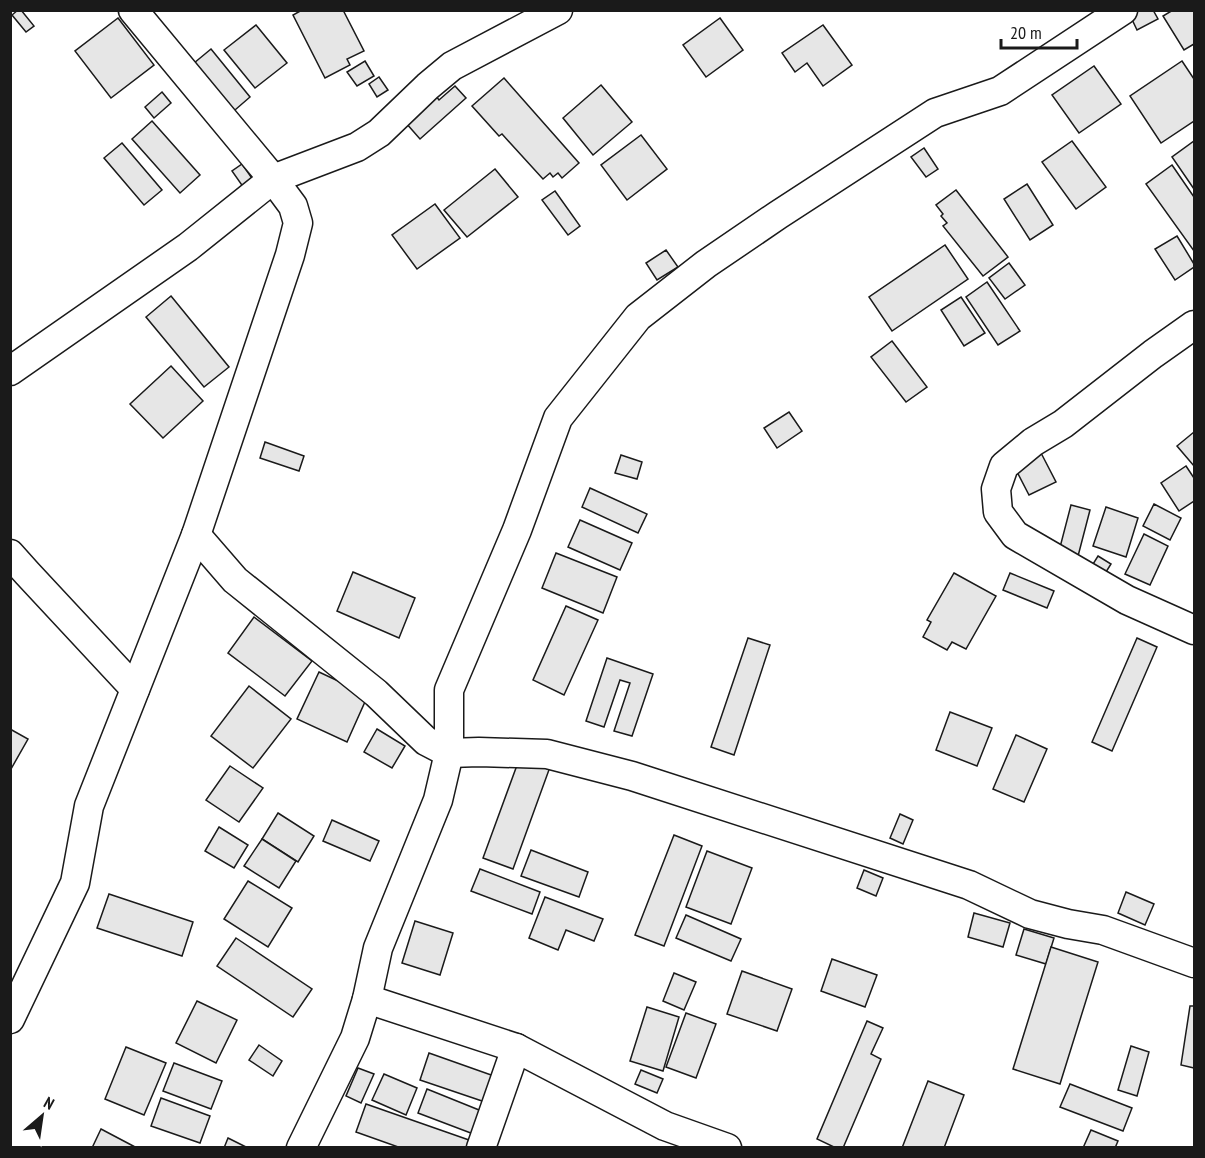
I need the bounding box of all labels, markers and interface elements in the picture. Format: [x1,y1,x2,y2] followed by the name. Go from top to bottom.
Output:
[1001,12,1078,50] scale bar
[1010,21,1042,44] text: 20 m
[12,1086,72,1146] north arrow
[41,1092,58,1114] text: N

